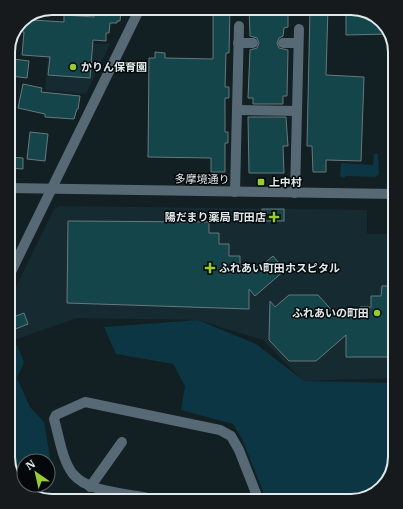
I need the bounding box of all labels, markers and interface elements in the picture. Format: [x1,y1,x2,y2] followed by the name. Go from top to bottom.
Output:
[81,60,147,74] place label: かりん保育園
[68,62,78,72] marker: かりん保育園
[174,172,230,186] street label: 多摩境通り
[269,175,302,189] place label: 上中村
[256,177,266,187] marker: 上中村
[165,210,266,224] place label: 陽だまり薬局 町田店
[269,212,279,222] marker: 陽だまり薬局 町田店
[219,261,340,275] place label: ふれあい町田ホスピタル
[204,262,216,274] marker: ふれあい町田ホスピタル
[292,306,369,320] place label: ふれあいの町田
[372,308,382,318] marker: ふれあいの町田
[16,453,56,493] north arrow
[23,456,38,473] text: N

